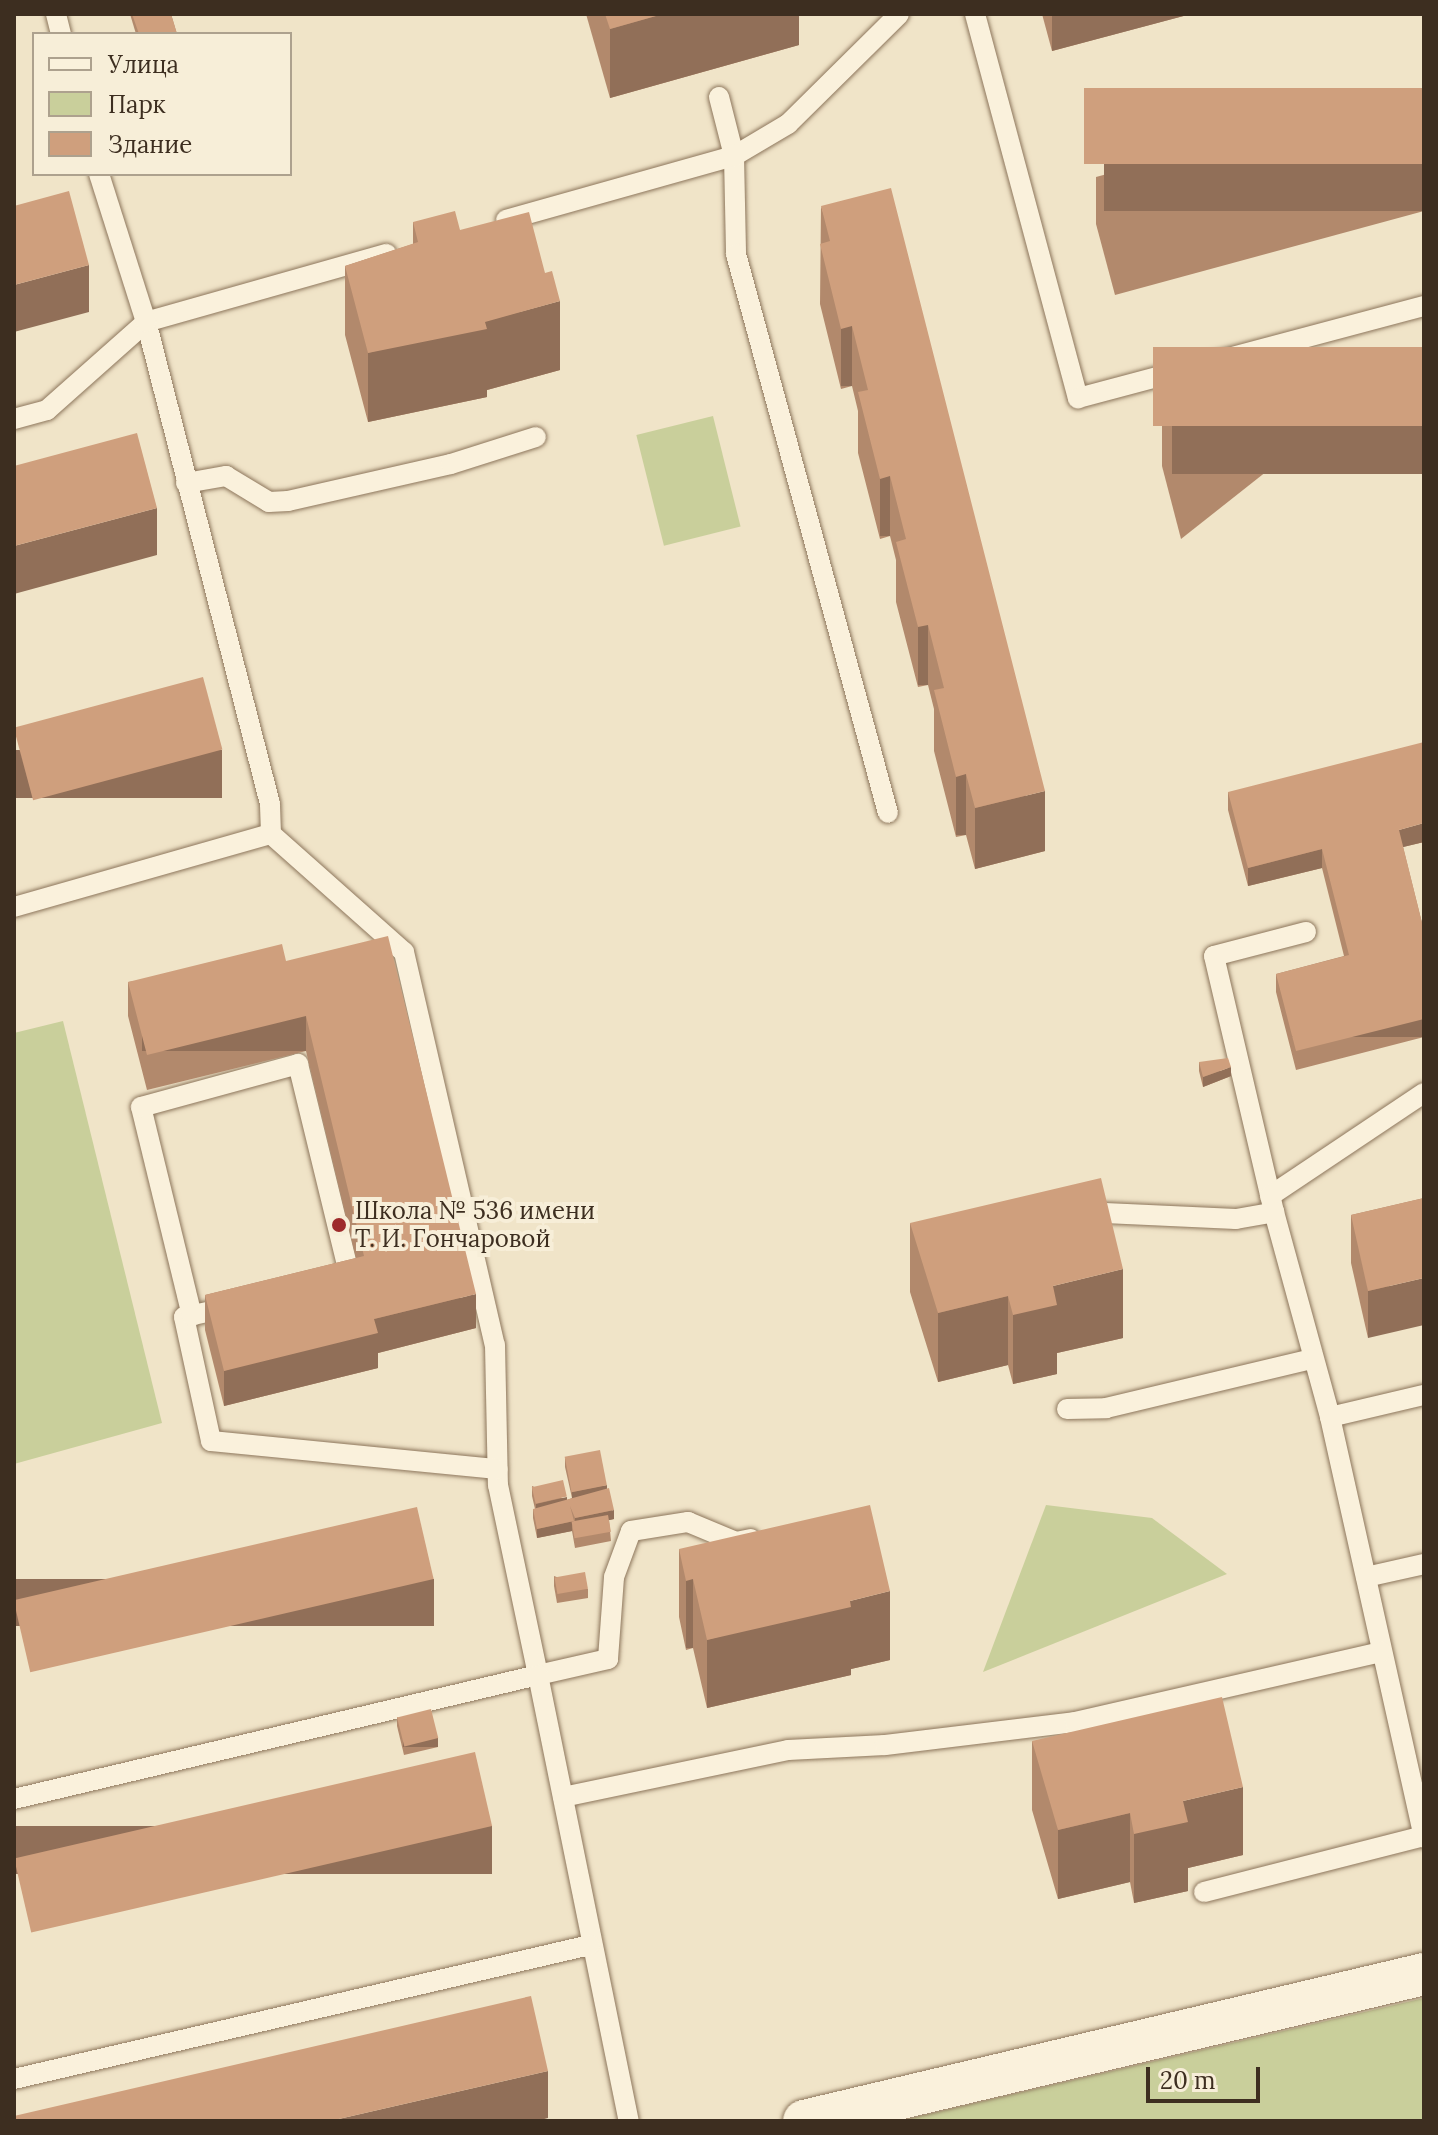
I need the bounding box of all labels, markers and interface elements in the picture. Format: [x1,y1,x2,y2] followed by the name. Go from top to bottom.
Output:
[32,32,292,176] legend
[108,49,179,80] text: Улица
[108,89,166,120] text: Парк
[108,129,192,160] text: Здание
[355,1197,595,1253] place label: Школа № 536 имени Т. И. Гончаровой
[330,1216,348,1234] marker: Школа № 536 имени Т. И. Гончаровой
[1150,2051,1264,2101] scale bar
[1160,2065,1216,2096] text: 20 m

